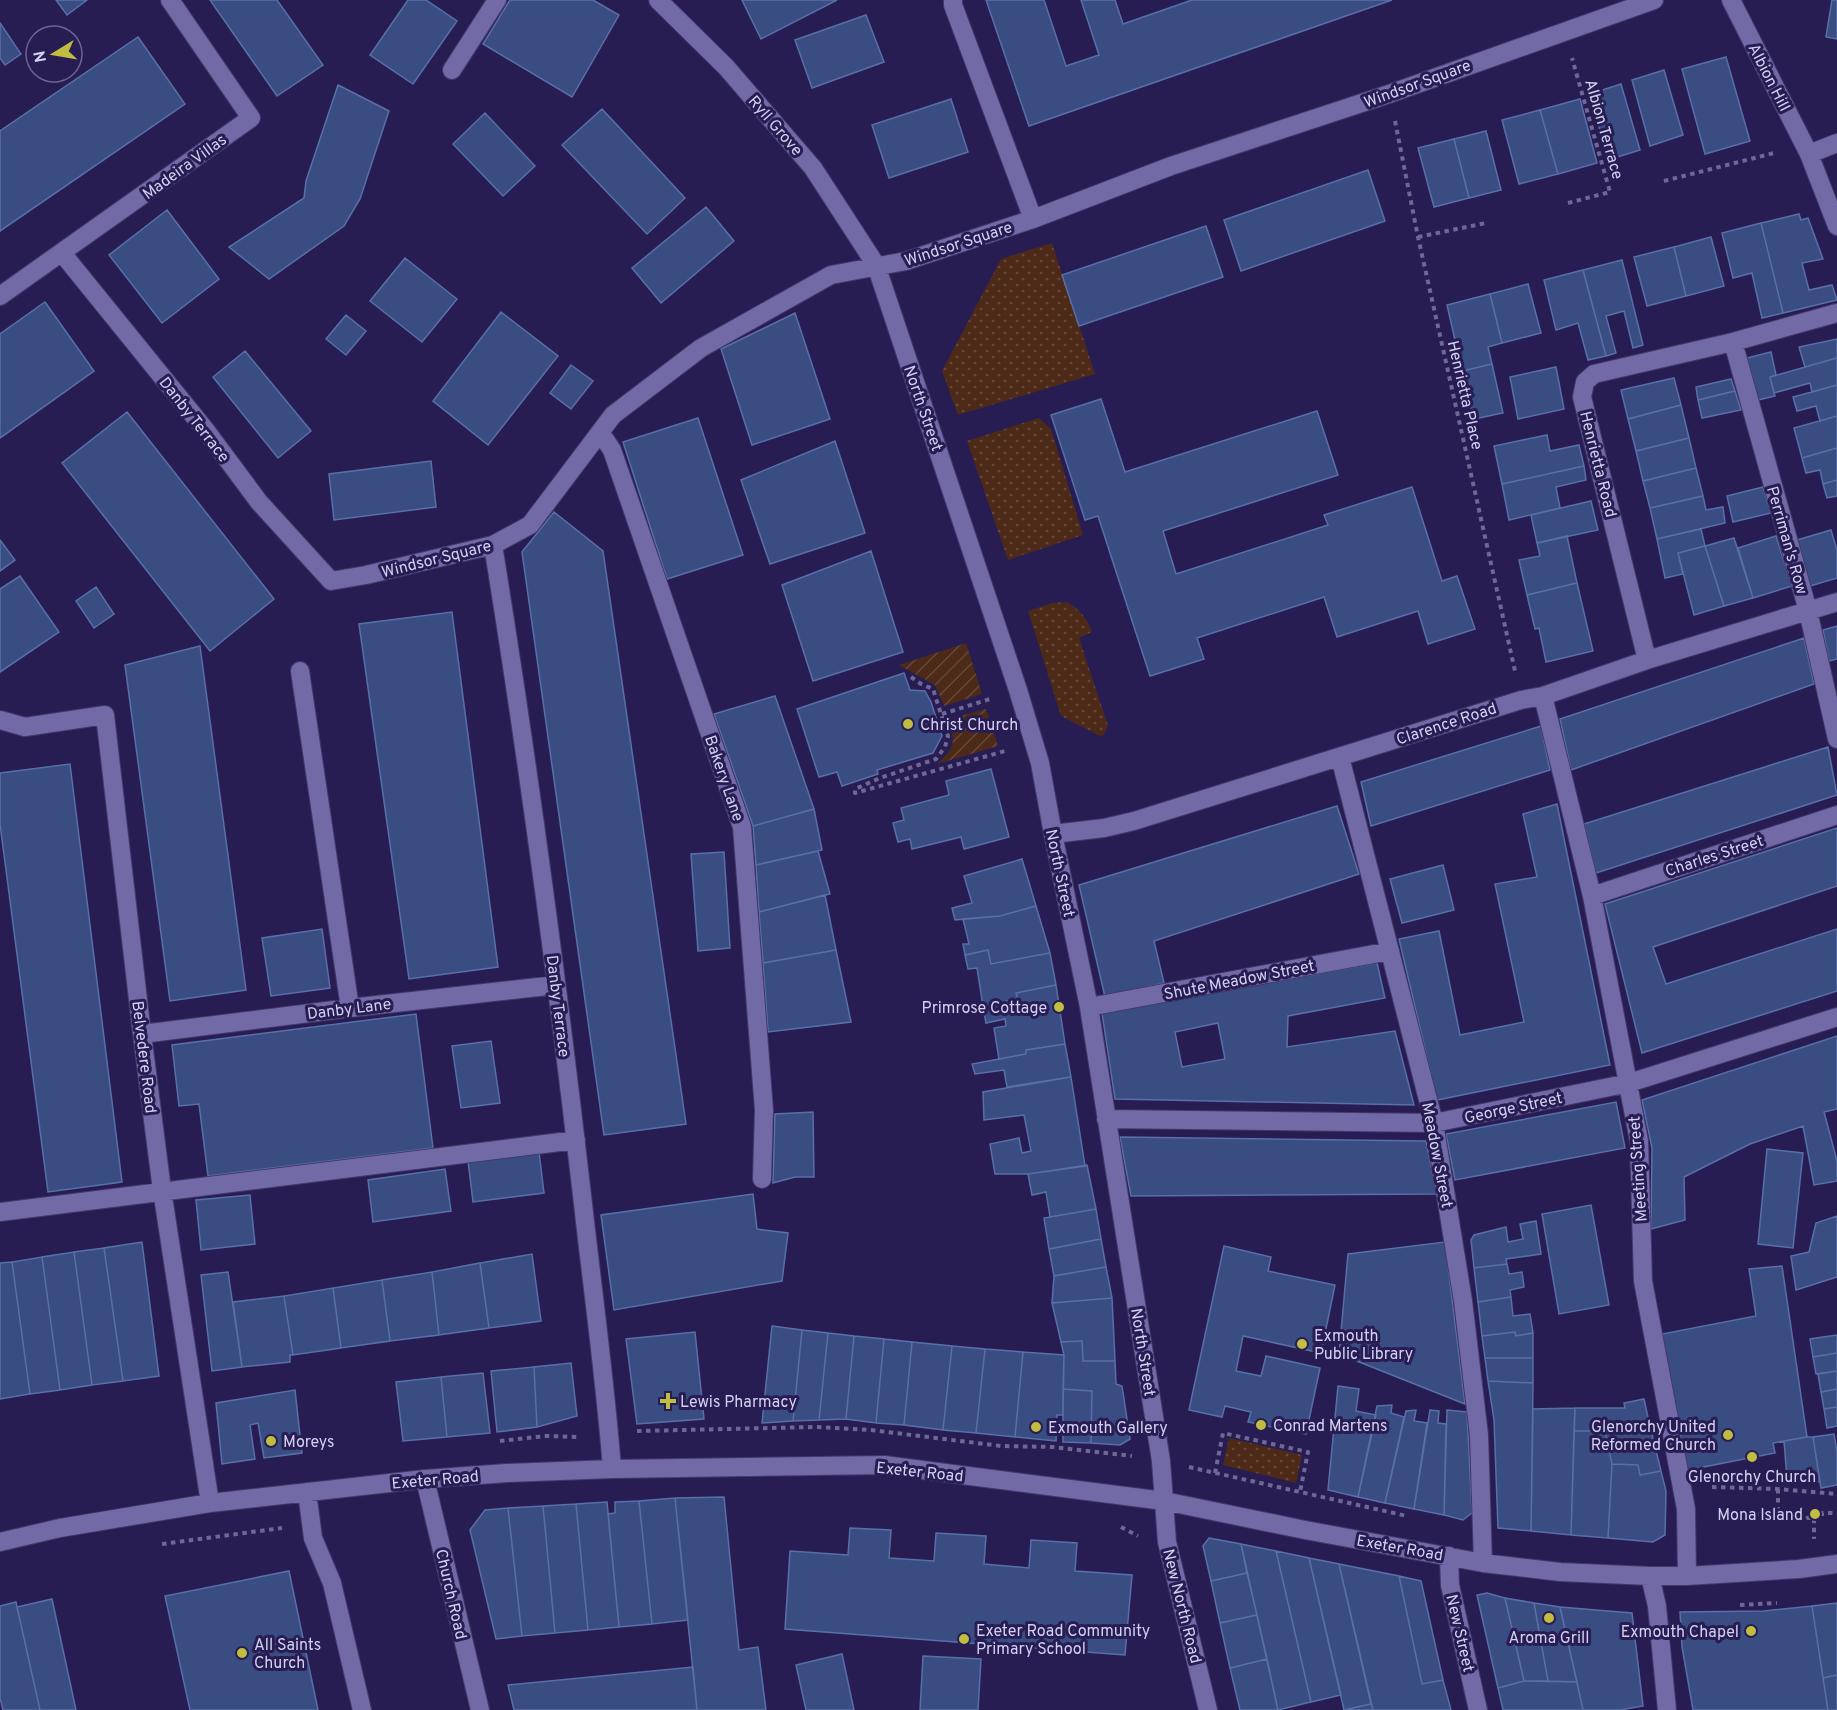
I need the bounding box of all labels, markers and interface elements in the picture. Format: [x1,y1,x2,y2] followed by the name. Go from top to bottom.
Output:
[24,24,84,84] north arrow
[1743,41,1794,115] street label: Albion Hill
[30,49,52,64] text: N
[1361,56,1474,113] street label: Windsor Square
[1579,77,1627,182] street label: Albion Terrace
[743,92,806,161] street label: Ryll Grove
[139,130,231,205] street label: Madeira Villas
[902,218,1015,272] street label: Windsor Square
[1442,339,1486,452] street label: Henrietta Place
[898,363,946,454] street label: North Street
[154,374,233,467] street label: Danby Terrace
[1574,409,1620,520] street label: Henrietta Road
[1761,484,1811,597] street label: Perriman's Row
[380,537,493,583] street label: Windsor Square
[1394,699,1499,751] street label: Clarence Road
[920,716,1018,736] place label: Christ Church
[901,717,915,731] marker: Christ Church
[699,733,747,824] street label: Bakery Lane
[1040,828,1078,919] street label: North Street
[1663,832,1766,882] street label: Charles Street
[541,954,573,1059] street label: Danby Terrace
[1162,957,1316,1005] street label: Shute Meadow Street
[306,995,393,1025] street label: Danby Lane
[922,999,1047,1019] place label: Primrose Cottage
[126,1000,160,1115] street label: Belvedere Road
[1052,1000,1066,1014] marker: Primrose Cottage
[1462,1089,1564,1129] street label: George Street
[1416,1101,1456,1210] street label: Meadow Street
[1625,1115,1653,1222] street label: Meeting Street
[1125,1307,1159,1398] street label: North Street
[1314,1327,1413,1365] place label: Exmouth Public Library
[1295,1337,1309,1351] marker: Exmouth Public Library
[680,1393,797,1413] place label: Lewis Pharmacy
[661,1394,675,1408] marker: Lewis Pharmacy
[1273,1417,1387,1437] place label: Conrad Martens
[1254,1418,1268,1432] marker: Conrad Martens
[1591,1418,1716,1456] place label: Glenorchy United Reformed Church
[1048,1419,1168,1439] place label: Exmouth Gallery
[1029,1420,1043,1434] marker: Exmouth Gallery
[1721,1428,1735,1442] marker: Glenorchy United Reformed Church
[283,1433,335,1453] place label: Moreys
[264,1434,278,1448] marker: Moreys
[1745,1450,1759,1464] marker: Glenorchy Church
[875,1458,964,1488] street label: Exeter Road
[391,1467,480,1495] street label: Exeter Road
[1688,1468,1816,1488] place label: Glenorchy Church
[1717,1506,1803,1526] place label: Mona Island
[1808,1507,1822,1521] marker: Mona Island
[1355,1532,1444,1566] street label: Exeter Road
[430,1547,470,1642] street label: Church Road
[1157,1547,1205,1666] street label: New North Road
[1440,1593,1478,1674] street label: New Street
[1542,1611,1556,1625] marker: Aroma Grill
[976,1622,1150,1660] place label: Exeter Road Community Primary School
[1621,1623,1739,1643] place label: Exmouth Chapel
[1744,1624,1758,1638] marker: Exmouth Chapel
[1509,1629,1589,1649] place label: Aroma Grill
[957,1632,971,1646] marker: Exeter Road Community Primary School
[254,1636,321,1674] place label: All Saints Church
[235,1646,249,1660] marker: All Saints Church

